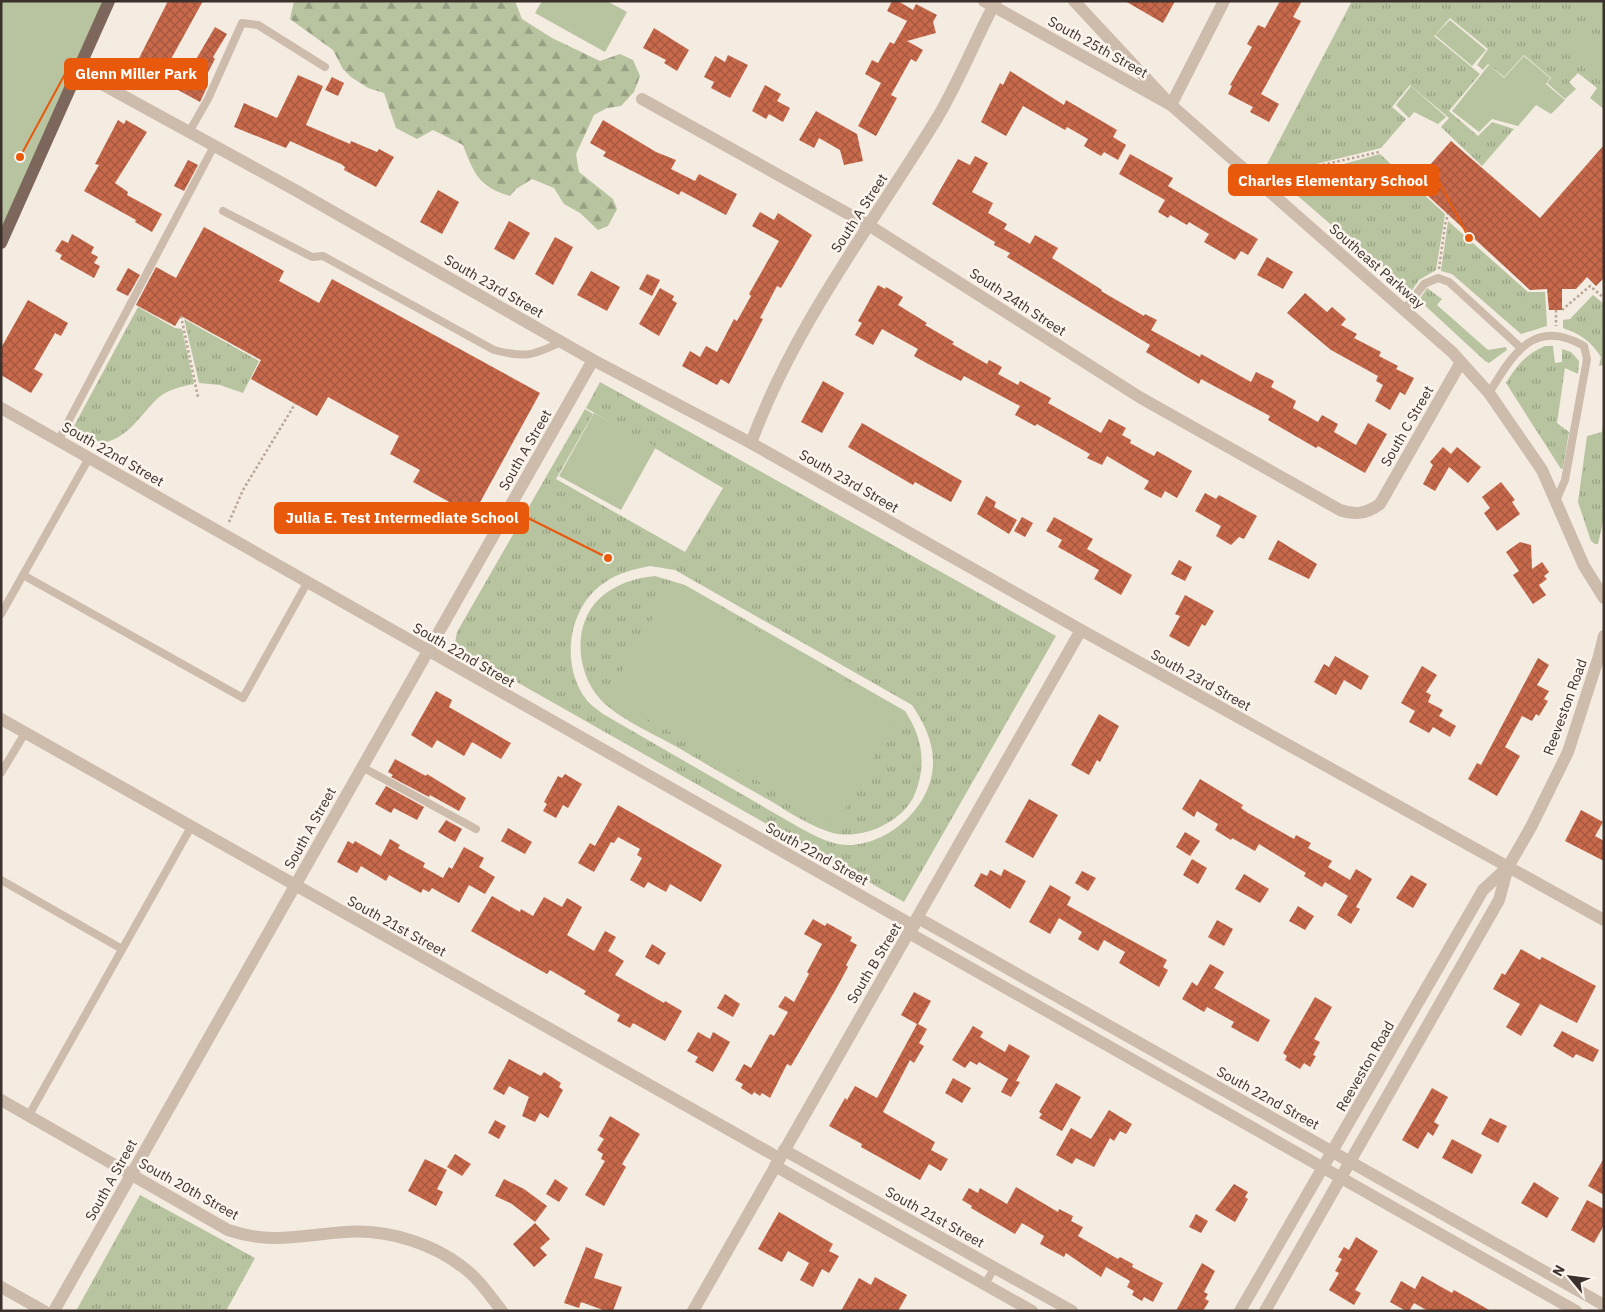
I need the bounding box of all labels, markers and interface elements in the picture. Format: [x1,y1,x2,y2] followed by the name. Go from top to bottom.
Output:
[1045,12,1151,82] street label: South 25th Street
[65,59,207,89] callout: Glenn Miller Park
[75,64,197,83] text: Glenn Miller Park
[1229,165,1438,195] callout: Charles Elementary School
[827,170,891,256] street label: South A Street
[1238,171,1428,190] text: Charles Elementary School
[1326,220,1428,312] street label: Southeast Parkway
[441,250,547,322] street label: South 23rd Street
[966,264,1070,340] street label: South 24th Street
[1377,382,1437,470] street label: South C Street
[495,406,556,494] street label: South A Street
[59,418,167,491] street label: South 22nd Street
[796,445,902,517] street label: South 23rd Street
[275,503,528,533] callout: Julia E. Test Intermediate School
[286,508,519,527] text: Julia E. Test Intermediate School
[410,619,518,692] street label: South 22nd Street
[1148,645,1254,715] street label: South 23rd Street
[1539,656,1591,758] street label: Reeveston Road
[280,784,340,872] street label: South A Street
[762,818,872,890] street label: South 22nd Street
[344,891,450,961] street label: South 21st Street
[843,919,905,1007] street label: South B Street
[1332,1018,1398,1114] street label: Reeveston Road
[1213,1062,1323,1134] street label: South 22nd Street
[81,1136,141,1224] street label: South A Street
[136,1154,242,1224] street label: South 20th Street
[882,1182,988,1252] street label: South 21st Street
[1545,1252,1595,1302] north arrow
[1548,1262,1569,1279] text: N

